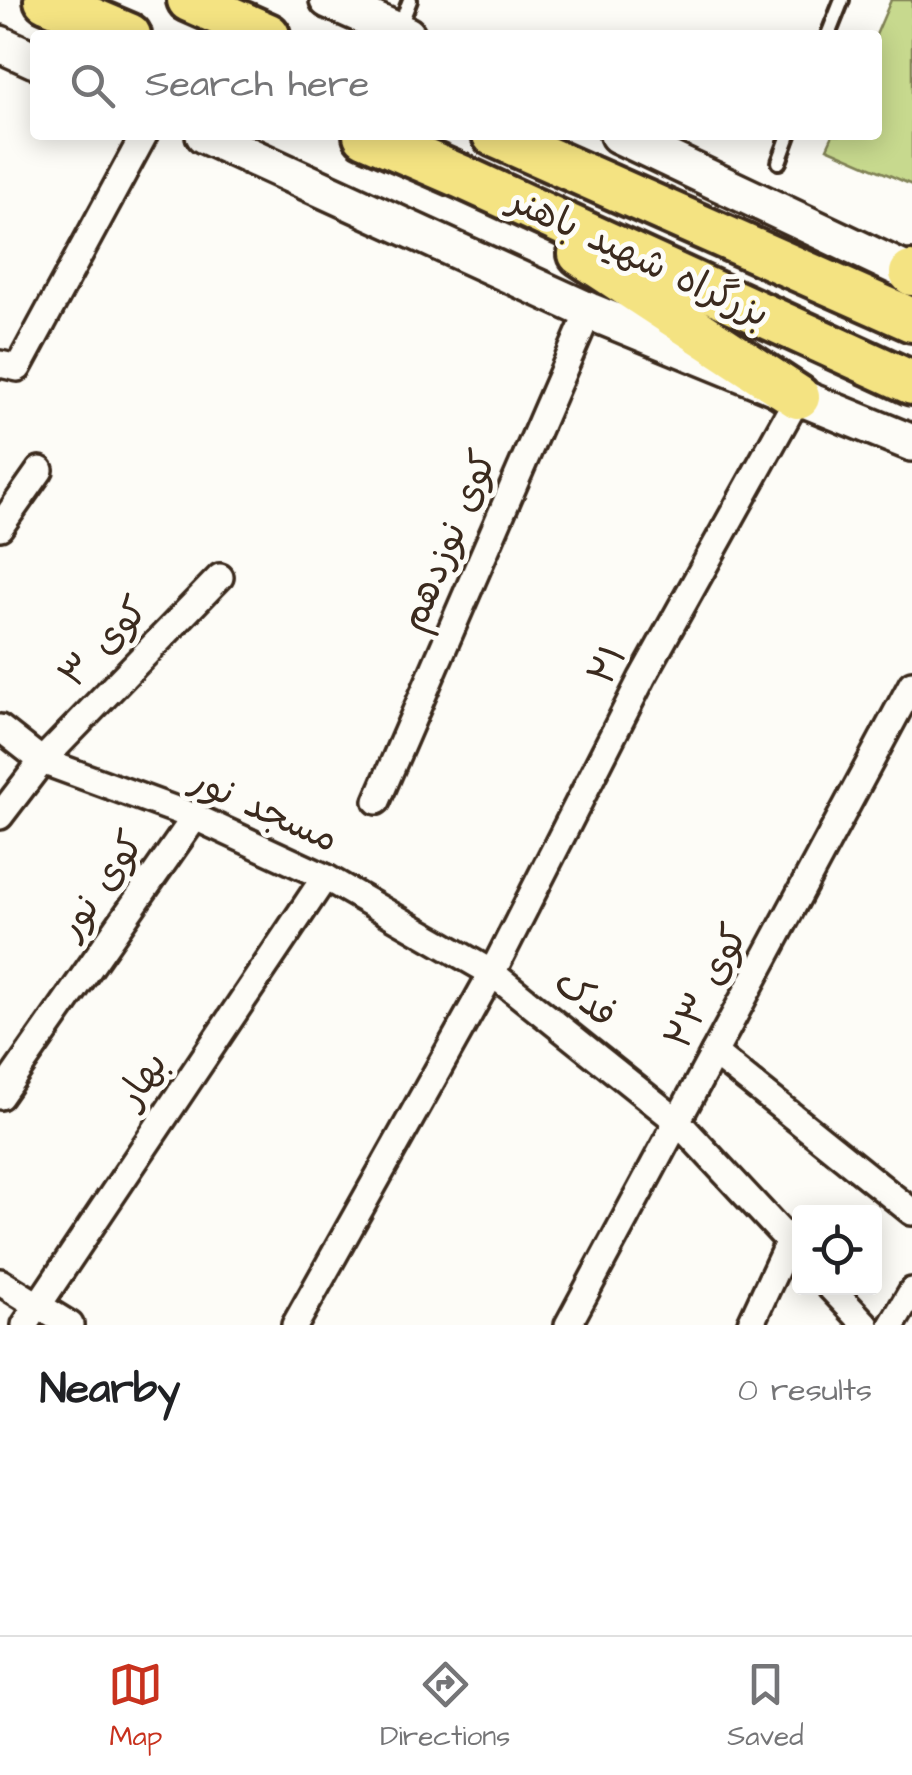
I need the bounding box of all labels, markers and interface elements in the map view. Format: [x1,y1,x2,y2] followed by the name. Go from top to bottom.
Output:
[30,30,882,140] search box
[65,58,120,113] icon: search
[145,59,369,111] text: Search here
[498,174,777,341] street label: بزرگراه شهید باهنر
[388,443,511,640] street label: کوی نوزدهم
[48,586,160,700] street label: کوی ۳
[576,635,640,695] street label: ۲۱
[181,754,346,866] street label: مسجد نور
[44,821,157,952] street label: کوی نور
[653,915,761,1059] street label: کوی ۲۳
[542,958,628,1040] street label: فدک
[104,1042,181,1121] street label: بهار
[792,1205,882,1295] map controls
[792,1205,882,1295] button: locate
[40,1361,180,1419] text: Nearby
[738,1368,872,1413] text: 0 results
[108,1657,163,1756] tab: Map
[380,1657,510,1756] tab: Directions
[727,1657,804,1756] tab: Saved

